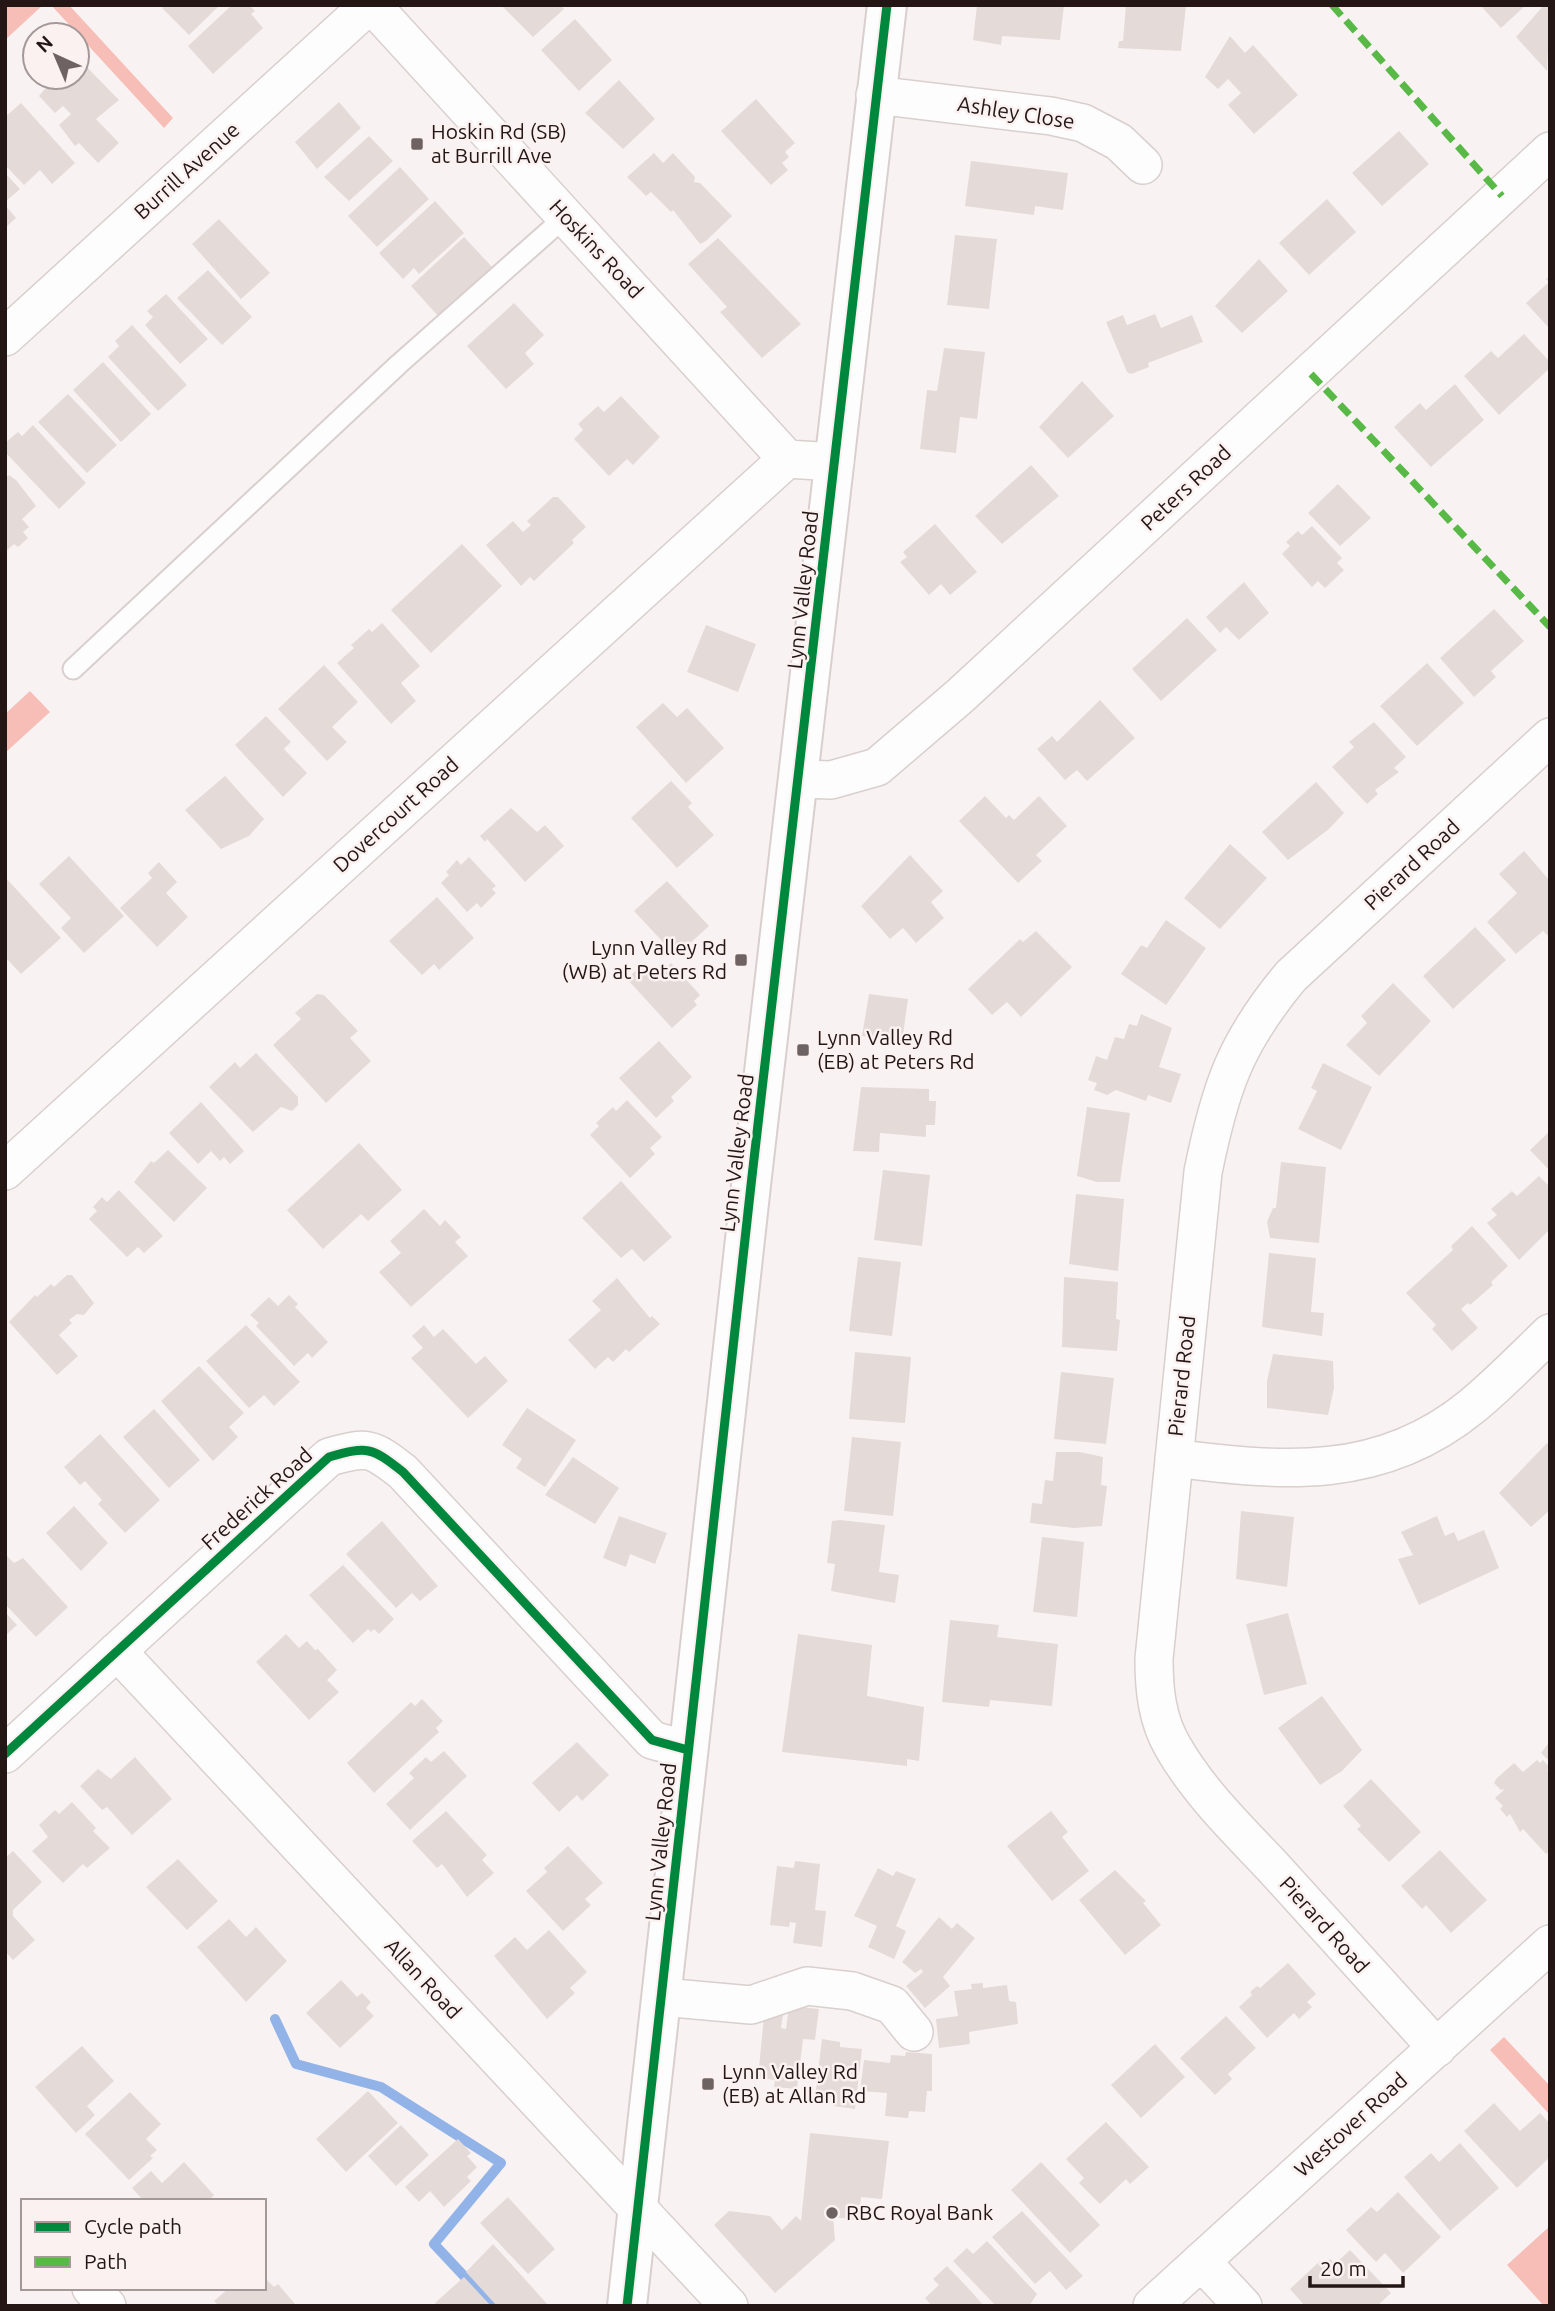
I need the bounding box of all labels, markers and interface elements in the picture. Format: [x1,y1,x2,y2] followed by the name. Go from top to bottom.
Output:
[21,21,91,91] north arrow
[31,31,57,57] text: N
[956,91,1077,133] street label: Ashley Close
[129,117,244,224] street label: Burrill Avenue
[431,119,567,167] place label: Hoskin Rd (SB) at Burrill Ave
[409,136,425,152] marker: Hoskin Rd (SB) at Burrill Ave
[545,194,648,303] street label: Hoskins Road
[1136,440,1235,535] street label: Peters Road
[782,510,822,670] street label: Lynn Valley Road
[328,752,463,877] street label: Dovercourt Road
[1359,814,1464,914] street label: Pierard Road
[562,935,727,983] place label: Lynn Valley Rd (WB) at Peters Rd
[733,952,749,968] marker: Lynn Valley Rd (WB) at Peters Rd
[817,1025,974,1073] place label: Lynn Valley Rd (EB) at Peters Rd
[795,1042,811,1058] marker: Lynn Valley Rd (EB) at Peters Rd
[714,1072,758,1233] street label: Lynn Valley Road
[1163,1314,1199,1438] street label: Pierard Road
[196,1442,317,1554] street label: Frederick Road
[640,1762,680,1922] street label: Lynn Valley Road
[1275,1871,1374,1977] street label: Pierard Road
[381,1933,467,2023] street label: Allan Road
[722,2059,866,2107] place label: Lynn Valley Rd (EB) at Allan Rd
[1289,2067,1412,2181] street label: Westover Road
[700,2076,716,2092] marker: Lynn Valley Rd (EB) at Allan Rd
[21,2199,266,2290] legend
[846,2200,994,2224] place label: RBC Royal Bank
[824,2205,840,2221] marker: RBC Royal Bank
[84,2214,182,2238] text: Cycle path
[1310,2244,1403,2288] scale bar
[84,2249,127,2273] text: Path
[1320,2256,1367,2280] text: 20 m

